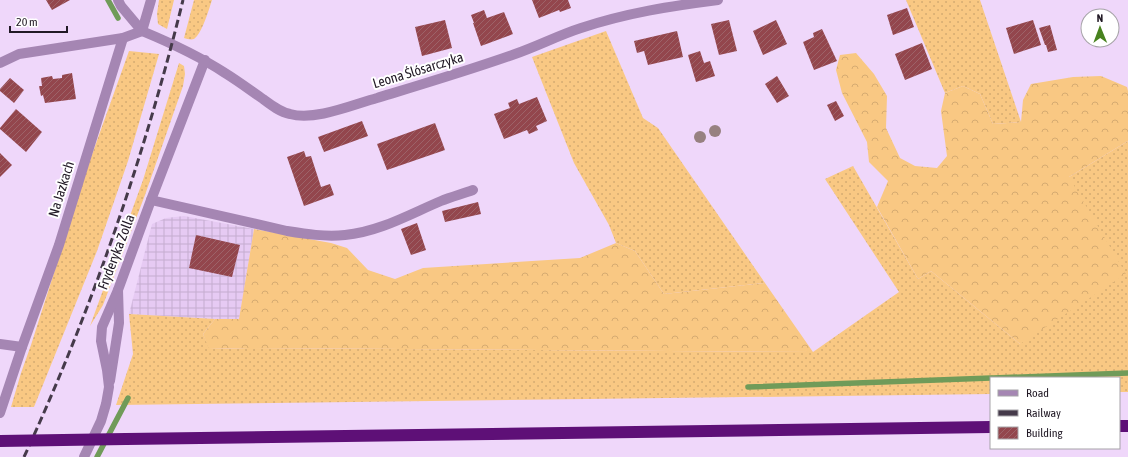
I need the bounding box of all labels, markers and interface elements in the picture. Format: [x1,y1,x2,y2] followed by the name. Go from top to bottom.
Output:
[10,8,67,34] scale bar
[1080,8,1120,48] north arrow
[1096,12,1103,24] text: N
[16,15,38,29] text: 20 m
[371,49,465,91] street label: Leona Ślósarczyka
[45,159,77,219] street label: Na Jazkach
[94,212,138,292] street label: Fryderyka Zolla
[990,377,1120,449] legend
[1026,386,1049,400] text: Road
[1026,406,1061,420] text: Railway
[1026,426,1064,440] text: Building

